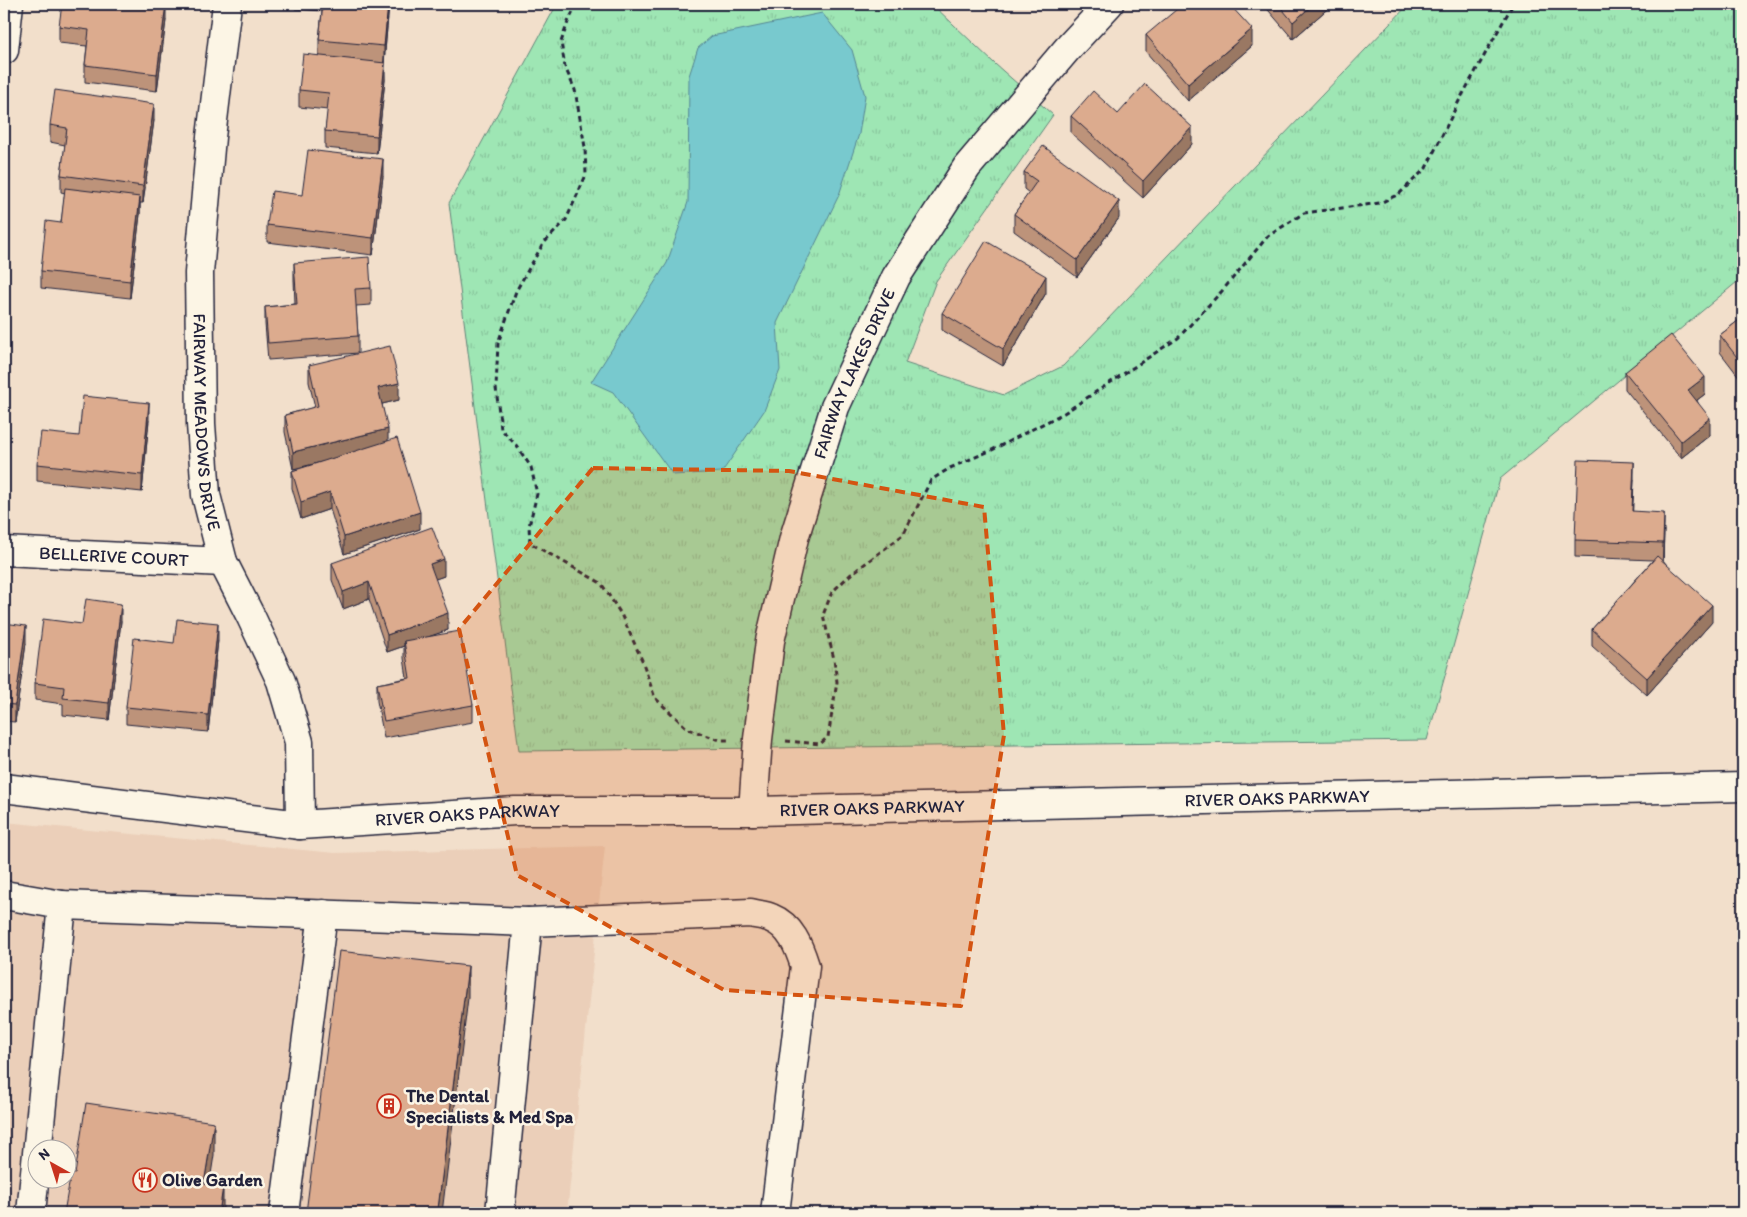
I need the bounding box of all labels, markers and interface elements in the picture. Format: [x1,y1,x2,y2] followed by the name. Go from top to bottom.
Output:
[808,285,900,462] street label: FAIRWAY LAKES DRIVE
[189,313,226,533] street label: FAIRWAY MEADOWS DRIVE
[39,542,189,571] street label: BELLERIVE COURT
[1184,785,1371,812] street label: RIVER OAKS PARKWAY
[779,795,966,821] street label: RIVER OAKS PARKWAY
[374,800,561,831] street label: RIVER OAKS PARKWAY
[405,1085,573,1128] place label: The Dental Specialists & Med Spa
[376,1093,402,1119] building icon: The Dental Specialists & Med Spa
[28,1140,78,1190] north arrow
[35,1145,53,1164] text: N
[132,1167,158,1193] restaurant icon: Olive Garden
[162,1169,263,1191] place label: Olive Garden

